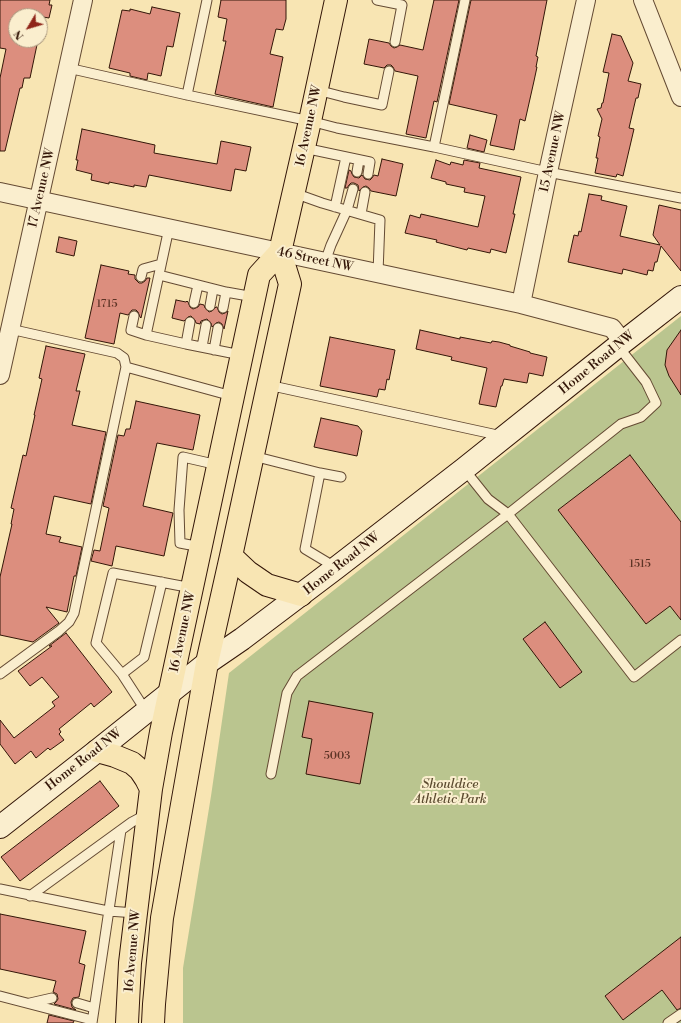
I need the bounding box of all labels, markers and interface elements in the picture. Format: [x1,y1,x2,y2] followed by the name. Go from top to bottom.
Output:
[8,8,48,48] north arrow
[11,27,28,43] text: N
[293,84,325,168] street label: 16 Avenue NW
[537,110,569,194] street label: 15 Avenue NW
[25,147,59,229] street label: 17 Avenue NW
[275,244,355,276] street label: 46 Street NW
[97,297,117,311] house number: 1715
[556,328,638,398] street label: Home Road NW
[301,529,383,599] street label: Home Road NW
[629,557,651,571] house number: 1515
[167,590,199,674] street label: 16 Avenue NW
[43,725,125,795] street label: Home Road NW
[324,749,350,763] house number: 5003
[414,777,486,808] park label: Shouldice Athletic Park
[122,909,144,993] street label: 16 Avenue NW

